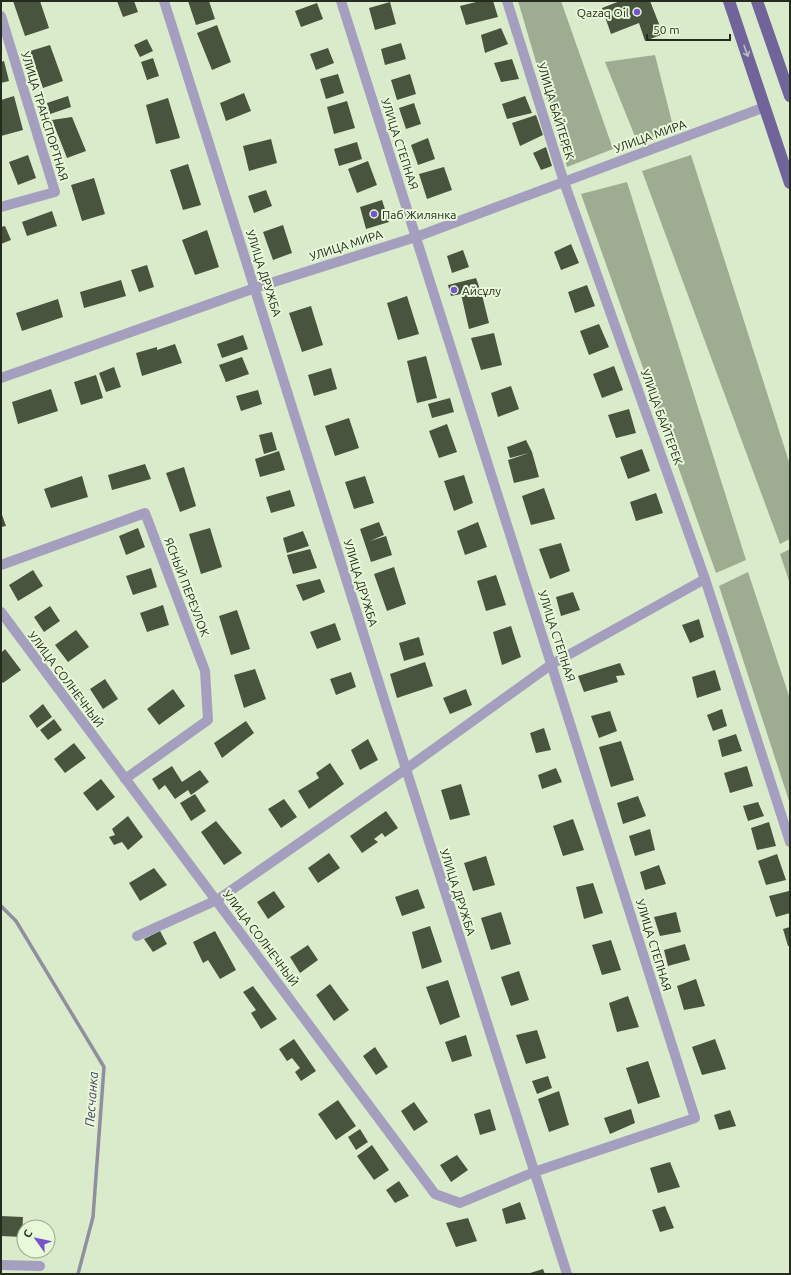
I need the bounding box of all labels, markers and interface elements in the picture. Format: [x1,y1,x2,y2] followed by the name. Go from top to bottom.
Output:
[577,6,629,19] place label: Qazaq Oil
[632,7,642,17] marker: Qazaq Oil
[647,16,730,42] scale bar
[653,23,680,36] text: 50 m
[743,45,750,58] one-way arrow
[19,50,71,182] street label: УЛИЦА ТРАНСПОРТНАЯ
[535,61,577,162] street label: УЛИЦА БАЙТЕРЕК
[379,97,421,191] street label: УЛИЦА СТЕПНАЯ
[612,117,688,155] street label: УЛИЦА МИРА
[382,208,457,221] place label: Паб Жилянка
[369,209,379,219] marker: Паб Жилянка
[308,227,384,263] street label: УЛИЦА МИРА
[244,228,284,318] street label: УЛИЦА ДРУЖБА
[462,284,501,297] place label: Айсұлу
[449,285,459,295] marker: Айсұлу
[639,367,686,467] street label: УЛИЦА БАЙТЕРЕК
[162,536,212,639] street label: ЯСНЫЙ ПЕРЕУЛОК
[342,538,380,628] street label: УЛИЦА ДРУЖБА
[536,589,578,683] street label: УЛИЦА СТЕПНАЯ
[26,629,106,729] street label: УЛИЦА СОЛНЕЧНЫЙ
[438,847,478,937] street label: УЛИЦА ДРУЖБА
[221,888,301,988] street label: УЛИЦА СОЛНЕЧНЫЙ
[634,898,674,992] street label: УЛИЦА СТЕПНАЯ
[82,1071,100,1127] water label: Песчанка
[16,1219,56,1259] north arrow
[21,1227,35,1240] text: С

